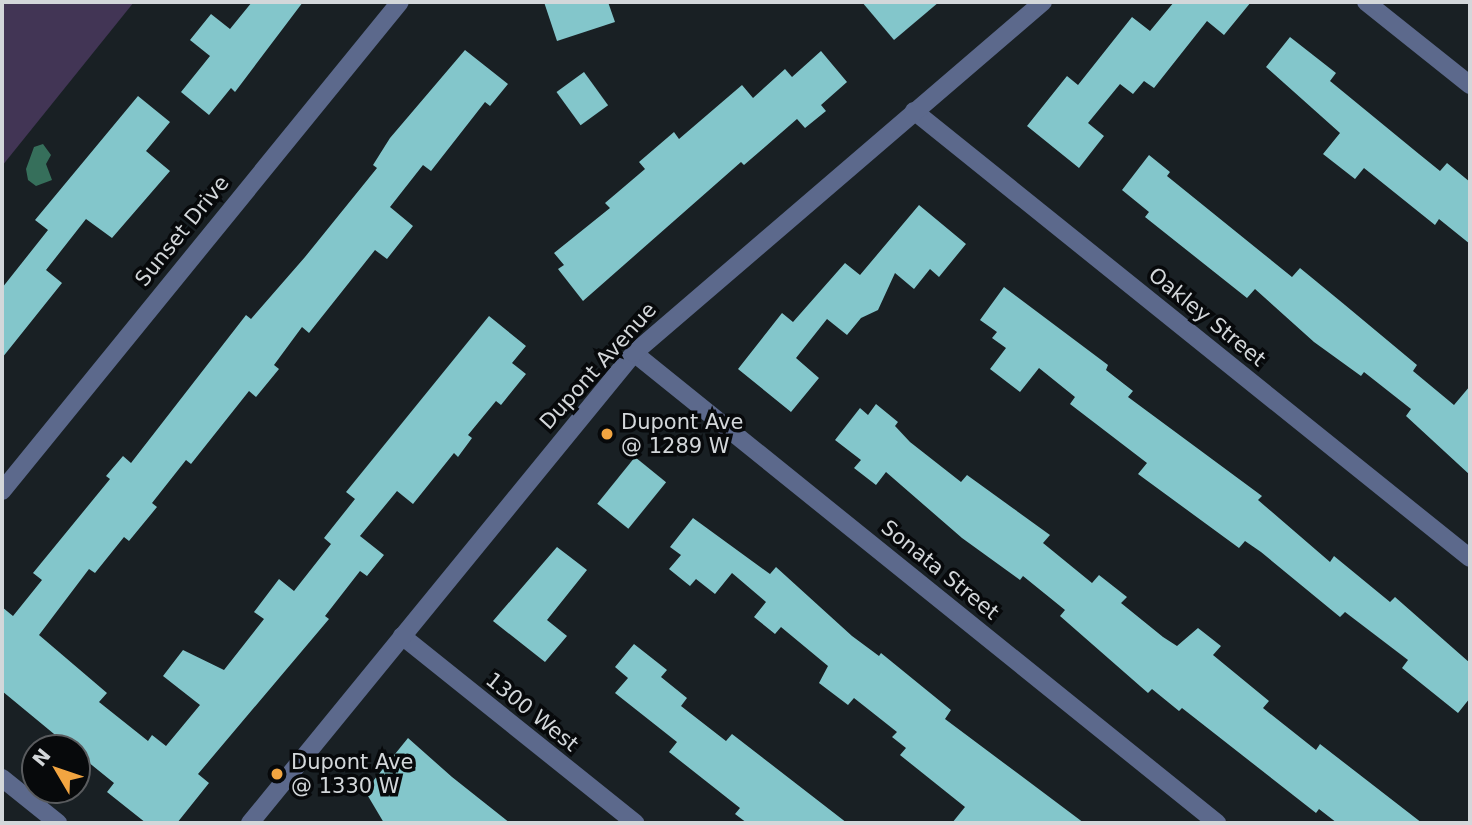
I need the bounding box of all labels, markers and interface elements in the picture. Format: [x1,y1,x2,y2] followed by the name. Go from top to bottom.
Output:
[130,171,234,291] street label: Sunset Drive
[1143,262,1271,372] street label: Oakley Street
[534,297,662,435] street label: Dupont Avenue
[621,409,743,459] place label: Dupont Ave @ 1289 W
[599,426,615,442] marker: Dupont Ave @ 1289 W
[876,515,1004,625] street label: Sonata Street
[481,667,583,757] street label: 1300 West
[21,734,91,804] north arrow
[28,744,55,770] text: N
[291,749,413,799] place label: Dupont Ave @ 1330 W
[269,766,285,782] marker: Dupont Ave @ 1330 W

